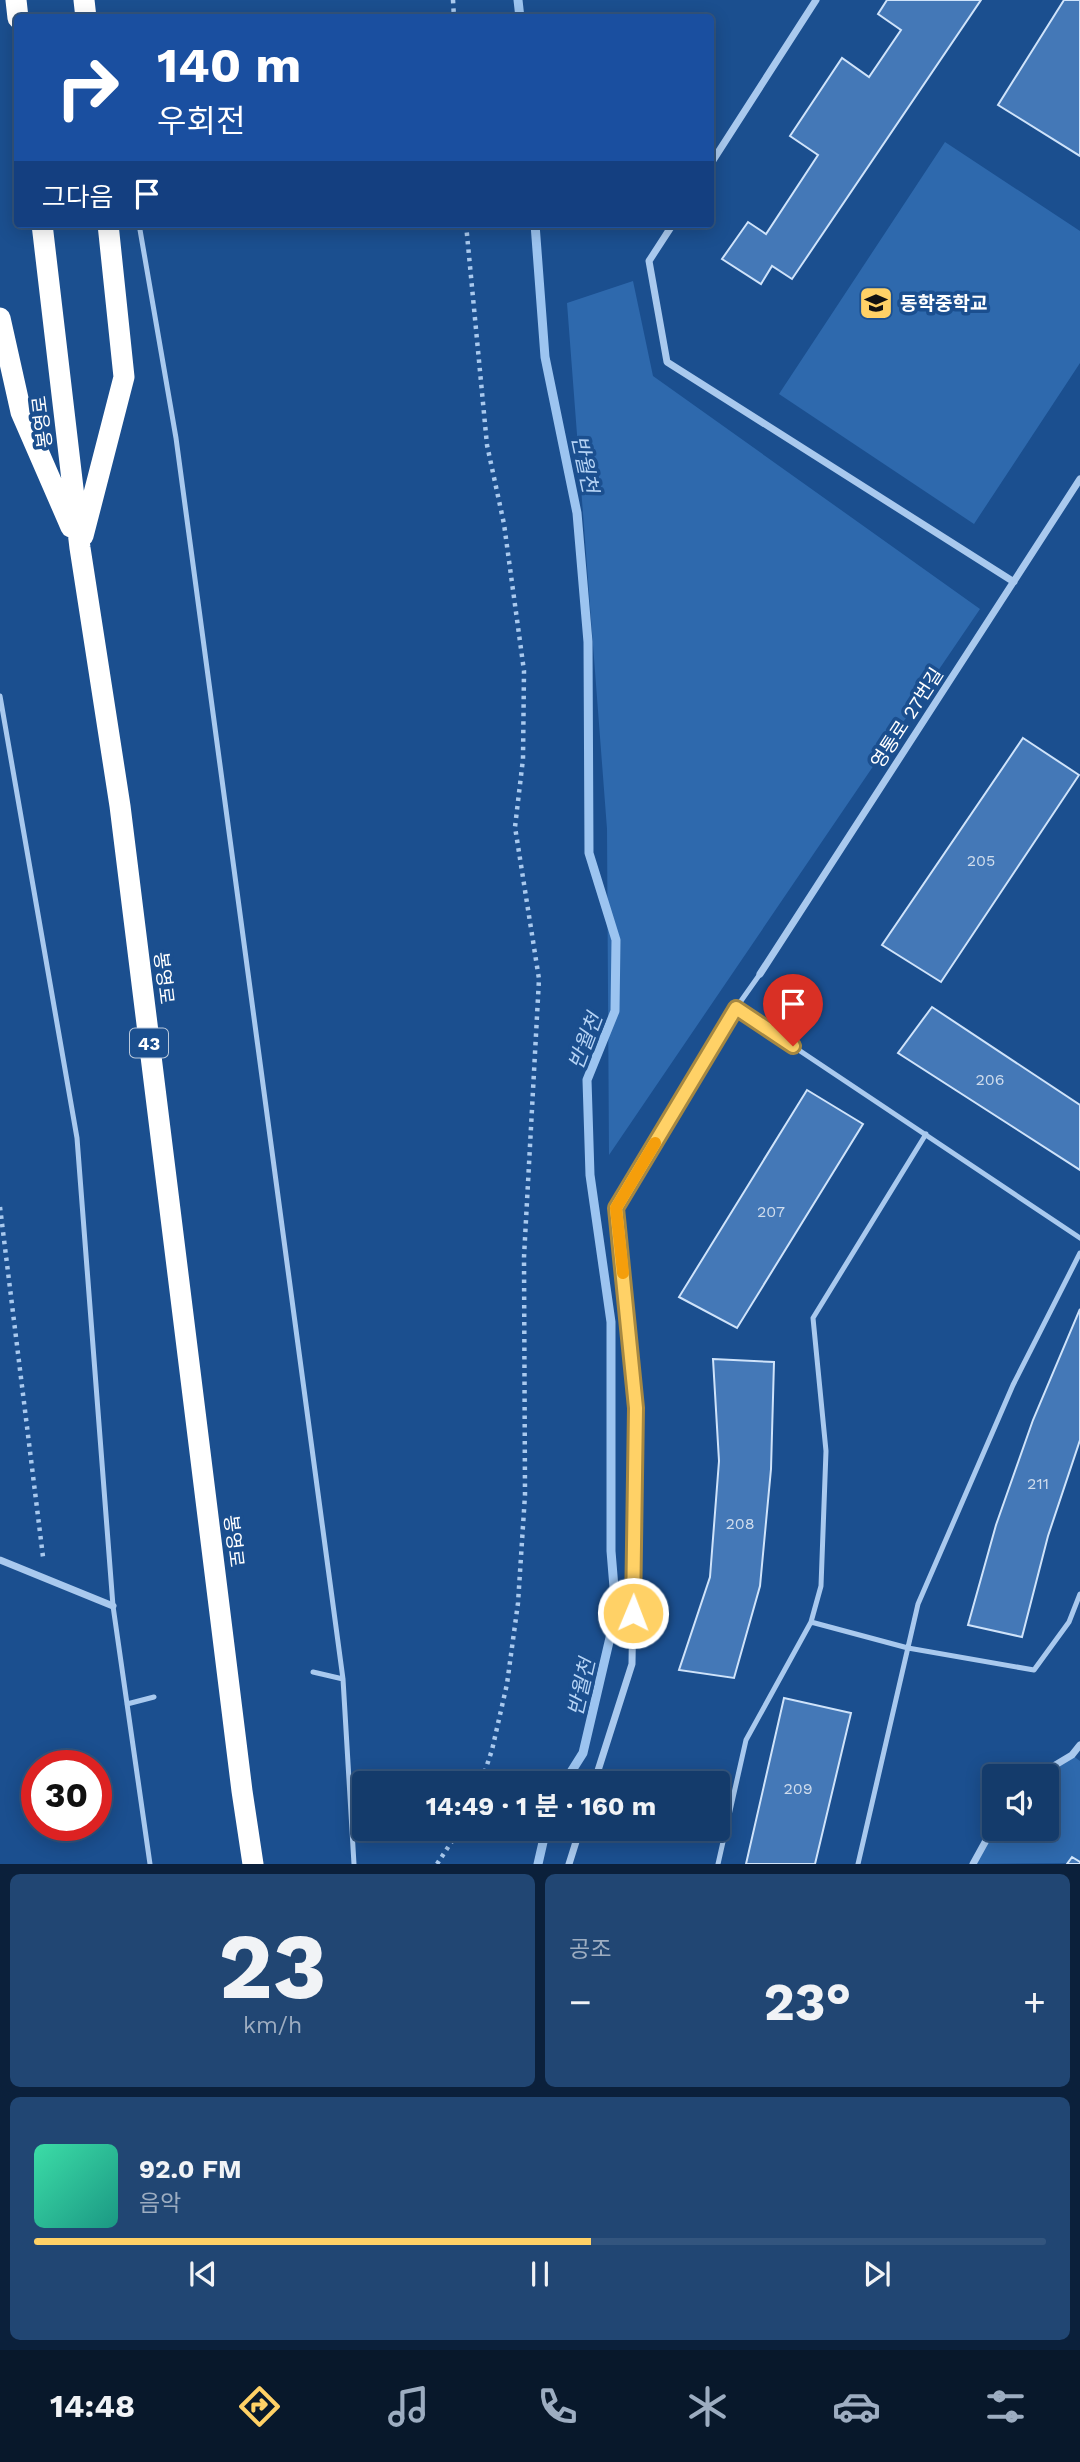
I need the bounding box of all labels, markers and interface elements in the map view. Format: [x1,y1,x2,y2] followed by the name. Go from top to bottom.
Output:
[157,36,301,94] text: 140 m
[42,42,133,133] icon: right
[157,102,245,140] text: 우회전
[128,175,166,213] icon: arrive
[42,182,114,212] text: 그다음
[857,284,895,322] school or university icon: 동학중학교
[900,292,987,315] place label: 동학중학교
[27,395,57,449] street label: 봉영로
[567,433,604,498] water label: 반월천
[866,663,948,773] street label: 영통로 27번길
[967,851,995,870] house number: 205
[149,951,179,1005] street label: 봉영로
[763,974,823,1046] pin
[774,985,812,1023] icon: arrive
[563,1007,608,1073] water label: 반월천
[130,1028,168,1058] road number: 43
[975,1070,1005,1089] house number: 206
[757,1202,785,1221] house number: 207
[1027,1474,1049,1493] house number: 211
[219,1514,249,1568] street label: 봉영로
[725,1514,755,1533] house number: 208
[596,1576,670,1650] position arrow
[562,1653,600,1718] water label: 반월천
[21,1750,112,1841] speed limit sign: 30
[982,1764,1059,1841] map controls
[982,1764,1059,1841] button: sound
[783,1779,813,1798] house number: 209
[426,1791,656,1821] text: 14:49 · 1 분 · 160 m
[218,1913,327,2020] text: 23
[569,1936,611,1963] text: 공조
[764,1972,851,2033] text: 23°
[569,1980,592,2024] text: −
[1023,1980,1046,2024] text: +
[243,2012,302,2039] text: km/h
[139,2154,242,2184] text: 92.0 FM
[139,2190,181,2217] text: 음악
[184,2255,222,2293] icon: previous
[521,2255,559,2293] icon: pause
[858,2255,896,2293] icon: next
[235,2382,284,2431] icon: directions
[384,2382,433,2431] icon: music
[533,2382,582,2431] icon: phone
[683,2382,732,2431] icon: climate
[832,2382,881,2431] icon: car
[981,2382,1030,2431] icon: filters
[50,2387,135,2425] text: 14:48

